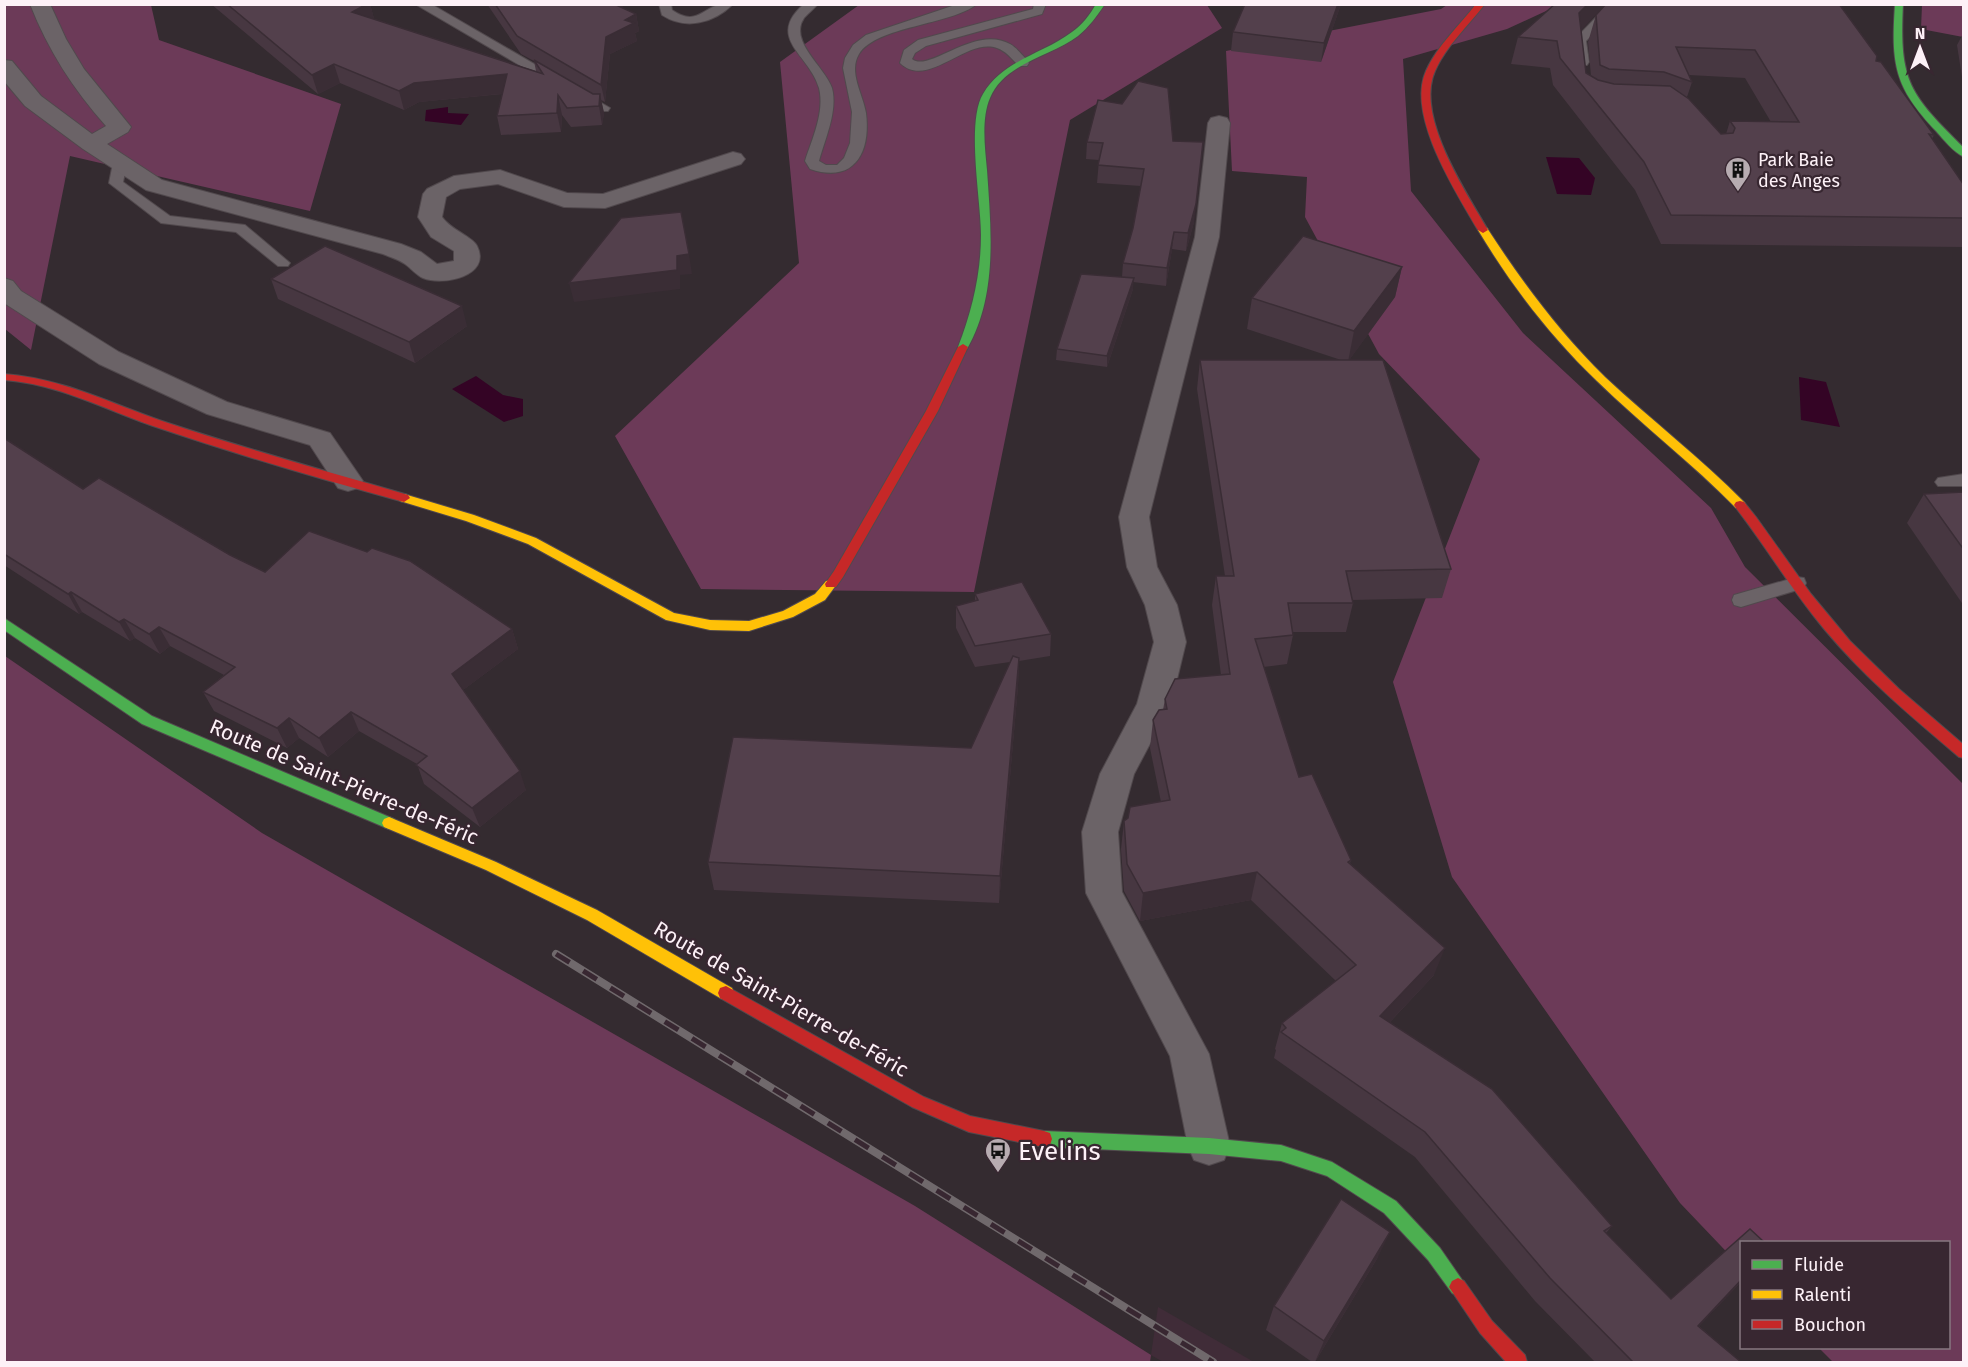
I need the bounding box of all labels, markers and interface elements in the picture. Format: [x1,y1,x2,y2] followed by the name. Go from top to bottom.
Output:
[1890,18,1950,78] north arrow
[1915,24,1925,43] text: N
[1758,149,1840,192] place label: Park Baie des Anges
[1723,155,1753,193] building icon: Park Baie des Anges
[206,713,482,851] street label: Route de Saint-Pierre-de-Féric
[649,915,913,1083] street label: Route de Saint-Pierre-de-Féric
[983,1136,1013,1174] bus stop icon: Evelins
[1018,1136,1101,1167] place label: Evelins
[1740,1241,1950,1349] legend
[1794,1254,1844,1276] text: Fluide
[1794,1284,1851,1306] text: Ralenti
[1794,1314,1866,1336] text: Bouchon

